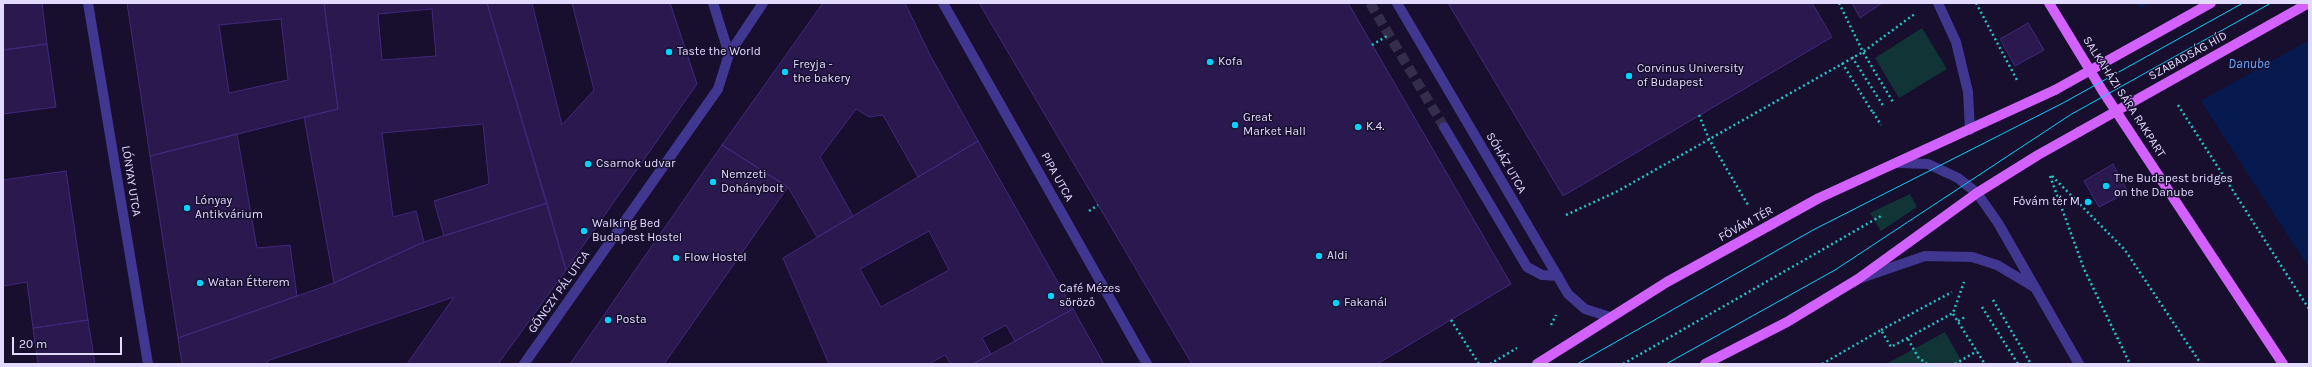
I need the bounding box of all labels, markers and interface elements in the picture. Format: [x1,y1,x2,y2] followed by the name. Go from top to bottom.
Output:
[2146,28,2230,84] street label: SZABADSÁG HÍD
[2079,34,2169,160] street label: SALKAHÁZI SÁRA RAKPART
[677,45,761,59] place label: Taste the World
[664,47,674,57] marker: Taste the World
[1218,55,1243,69] place label: Kofa
[2228,56,2270,72] water label: Danube
[1205,57,1215,67] marker: Kofa
[793,58,850,86] place label: Freyja - the bakery
[1637,62,1744,90] place label: Corvinus University of Budapest
[780,67,790,77] marker: Freyja - the bakery
[1624,71,1634,81] marker: Corvinus University of Budapest
[1243,111,1306,139] place label: Great Market Hall
[1230,120,1240,130] marker: Great Market Hall
[1366,120,1384,134] place label: K.4.
[1353,122,1363,132] marker: K.4.
[1483,130,1529,196] street label: SÓHÁZ UTCA
[118,145,144,217] street label: LÓNYAY UTCA
[1038,150,1076,204] street label: PIPA UTCA
[596,157,675,171] place label: Csarnok udvar
[583,159,593,169] marker: Csarnok udvar
[721,168,784,196] place label: Nemzeti Dohánybolt
[2114,172,2233,200] place label: The Budapest bridges on the Danube
[708,177,718,187] marker: Nemzeti Dohánybolt
[2101,181,2111,191] marker: The Budapest bridges on the Danube
[195,194,263,222] place label: Lónyay Antikvárium
[2013,195,2080,209] place label: Fővám tér M
[2083,197,2093,207] marker: Fővám tér M
[182,203,192,213] marker: Lónyay Antikvárium
[1716,203,1776,245] street label: FŐVÁM TÉR
[592,217,682,245] place label: Walking Bed Budapest Hostel
[579,226,589,236] marker: Walking Bed Budapest Hostel
[525,248,593,336] street label: GÖNCZY PÁL UTCA
[1327,249,1348,263] place label: Aldi
[684,251,747,265] place label: Flow Hostel
[1314,251,1324,261] marker: Aldi
[671,253,681,263] marker: Flow Hostel
[208,276,290,290] place label: Watan Étterem
[195,278,205,288] marker: Watan Étterem
[1059,282,1121,310] place label: Café Mézes söröző
[1046,291,1056,301] marker: Café Mézes söröző
[1344,296,1387,310] place label: Fakanál
[1331,298,1341,308] marker: Fakanál
[616,313,647,327] place label: Posta
[603,315,613,325] marker: Posta
[14,329,124,355] scale bar
[19,337,47,351] text: 20 m

